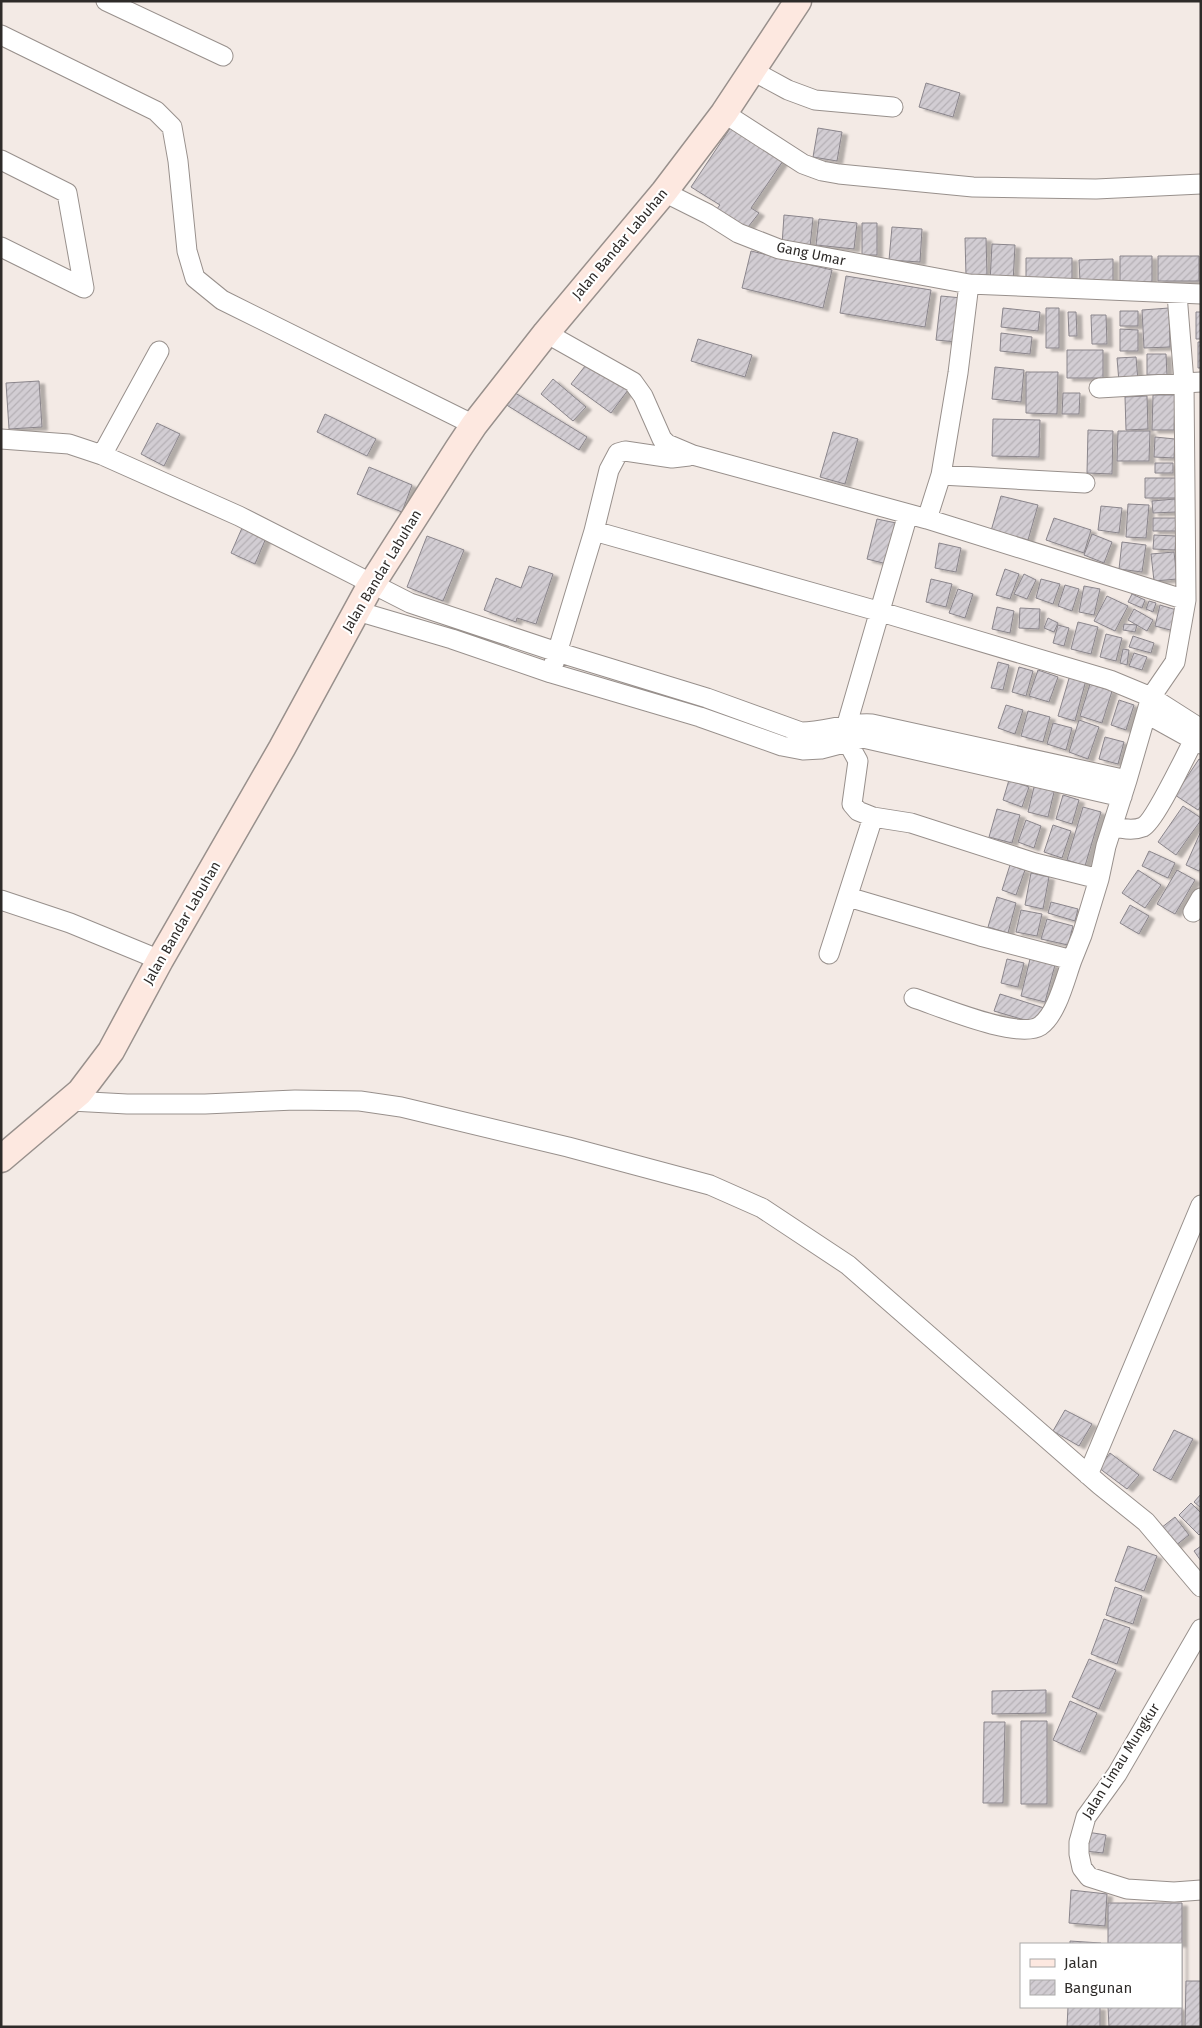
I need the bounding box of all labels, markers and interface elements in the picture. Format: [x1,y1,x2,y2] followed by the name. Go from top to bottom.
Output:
[569,185,671,303] street label: Jalan Bandar Labuhan
[775,238,848,270] street label: Gang Umar
[339,507,425,635] street label: Jalan Bandar Labuhan
[140,858,224,988] street label: Jalan Bandar Labuhan
[1079,1700,1164,1822] street label: Jalan Limau Mungkur
[1020,1943,1182,2008] legend
[1064,1954,1098,1972] text: Jalan
[1064,1979,1132,1997] text: Bangunan

